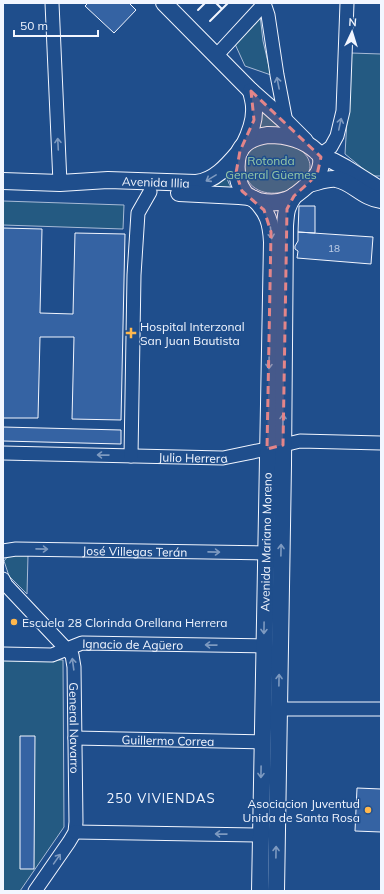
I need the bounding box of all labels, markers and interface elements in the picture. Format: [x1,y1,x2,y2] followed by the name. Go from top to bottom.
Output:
[14,12,98,38] scale bar
[332,12,372,52] north arrow
[348,15,357,29] text: N
[20,18,48,33] text: 50 m
[274,77,282,90] one-way arrow
[336,117,344,130] one-way arrow
[54,138,62,151] one-way arrow
[225,153,317,182] park label: Rotonda General Güemes
[122,173,190,190] street label: Avenida Illia
[205,174,217,182] one-way arrow
[267,226,275,239] one-way arrow
[328,242,340,255] house number: 18
[140,319,245,348] place label: Hospital Interzonal San Juan Bautista
[125,327,137,339] marker: Hospital Interzonal San Juan Bautista
[266,356,273,369] one-way arrow
[279,414,287,427] one-way arrow
[158,449,229,466] street label: Julio Herrera
[97,451,110,459] one-way arrow
[257,472,275,612] street label: Avenida Mariano Moreno
[82,543,187,559] street label: José Villegas Terán
[277,544,285,557] one-way arrow
[35,545,48,553] one-way arrow
[207,549,220,556] one-way arrow
[22,615,227,630] place label: Escuela 28 Clorinda Orellana Herrera
[9,617,19,627] marker: Escuela 28 Clorinda Orellana Herrera
[261,621,268,634] one-way arrow
[82,636,183,652] street label: Ignacio de Agüero
[205,642,218,649] one-way arrow
[69,658,77,671] one-way arrow
[275,674,283,687] one-way arrow
[67,682,83,774] street label: General Navarro
[121,731,215,748] street label: Guillermo Correa
[258,765,265,778] one-way arrow
[106,790,216,806] district label: 250 VIVIENDAS
[243,796,360,825] place label: Asociacion Juventud Unida de Santa Rosa
[363,805,373,815] marker: Asociacion Juventud Unida de Santa Rosa
[215,831,228,838] one-way arrow
[272,846,280,859] one-way arrow
[53,854,61,865] one-way arrow

